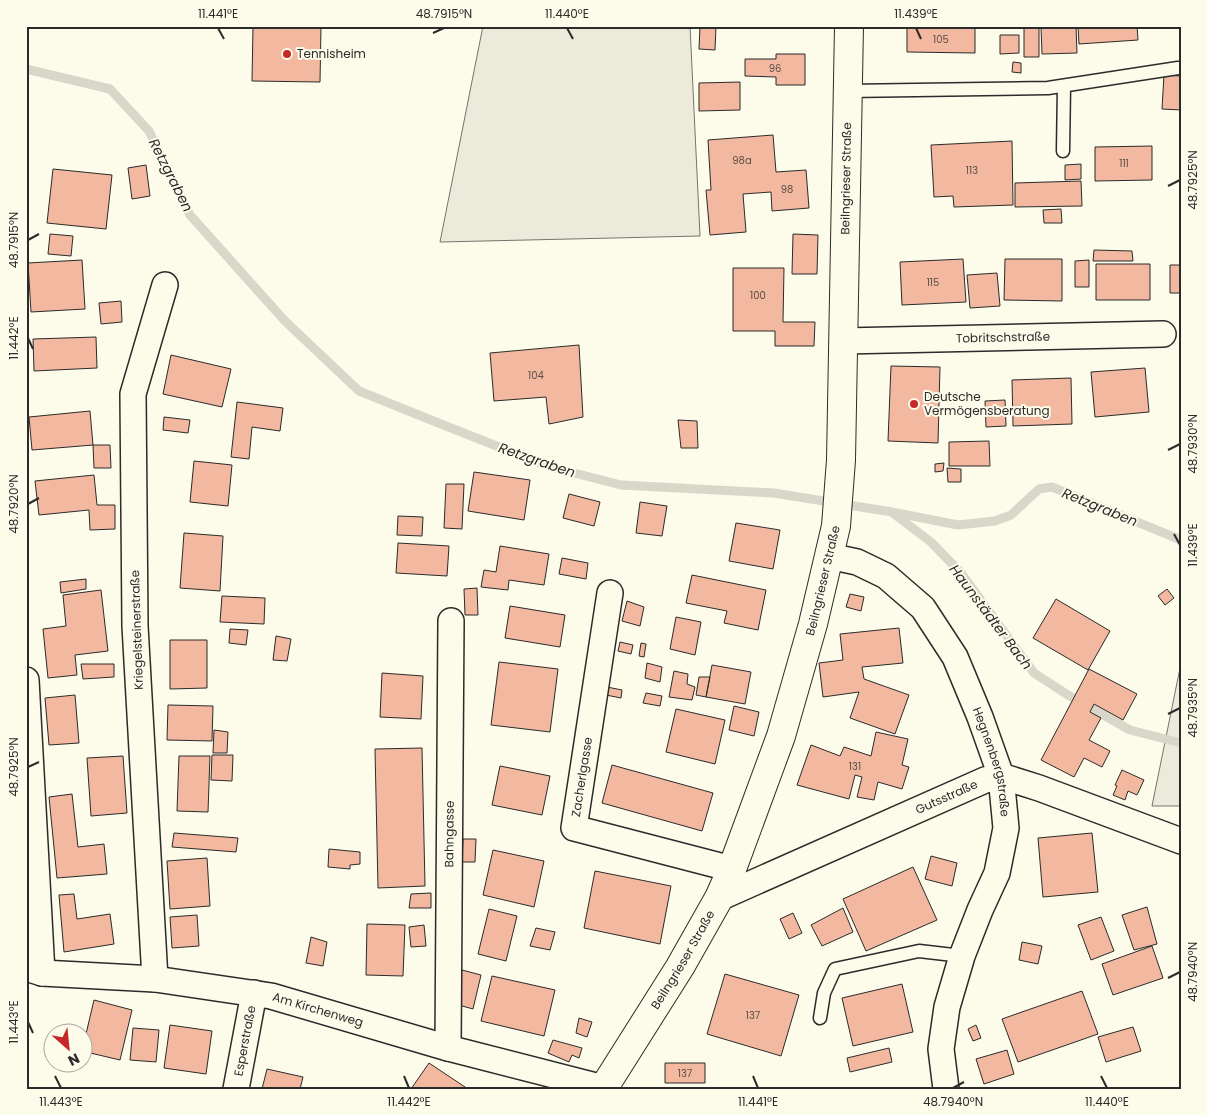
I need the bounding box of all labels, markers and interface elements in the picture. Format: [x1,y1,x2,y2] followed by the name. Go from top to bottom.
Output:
[198,5,238,22] text: 11.441°E
[416,5,472,22] text: 48.7915°N
[545,5,589,22] text: 11.440°E
[894,5,938,22] text: 11.439°E
[933,32,949,47] house number: 105
[297,45,366,62] place label: Tennisheim
[281,48,293,60] marker: Tennisheim
[769,61,781,76] house number: 96
[836,122,855,235] street label: Beilngrieser Straße
[144,135,198,215] water label: Retzgraben
[1184,150,1201,210] text: 48.7925°N
[732,153,752,168] house number: 98a
[1119,156,1129,171] house number: 111
[966,163,978,178] house number: 113
[781,182,793,197] house number: 98
[5,212,22,268] text: 48.7915°N
[927,275,939,290] house number: 115
[750,288,766,303] house number: 100
[5,316,22,360] text: 11.442°E
[956,327,1050,347] street label: Tobritschstraße
[528,368,544,383] house number: 104
[924,388,1050,419] place label: Deutsche Vermögensberatung
[908,398,920,410] marker: Deutsche Vermögensberatung
[1184,414,1201,474] text: 48.7930°N
[496,438,578,482] water label: Retzgraben
[5,474,22,534] text: 48.7920°N
[1059,483,1141,531] water label: Retzgraben
[1184,523,1201,567] text: 11.439°E
[801,524,844,638] street label: Beilngrieser Straße
[945,560,1037,674] water label: Haunstädter Bach
[126,570,147,690] street label: Kriegelsteinerstraße
[1184,678,1201,738] text: 48.7935°N
[969,704,1014,818] street label: Hegnenbergstraße
[567,736,596,818] street label: Zacherlgasse
[5,737,22,797] text: 48.7925°N
[849,759,861,774] house number: 131
[913,775,980,818] street label: Gutsstraße
[440,800,458,868] street label: Bahngasse
[646,907,718,1012] street label: Beilngrieser Straße
[1184,942,1201,1002] text: 48.7940°N
[271,988,365,1031] street label: Am Kirchenweg
[5,1000,22,1044] text: 11.443°E
[230,1004,259,1077] street label: Esperstraße
[746,1008,761,1023] house number: 137
[42,1022,92,1072] north arrow
[65,1048,83,1071] text: N
[678,1066,693,1081] house number: 137
[39,1093,83,1110] text: 11.443°E
[387,1093,431,1110] text: 11.442°E
[738,1093,778,1110] text: 11.441°E
[923,1093,983,1110] text: 48.7940°N
[1085,1093,1129,1110] text: 11.440°E

